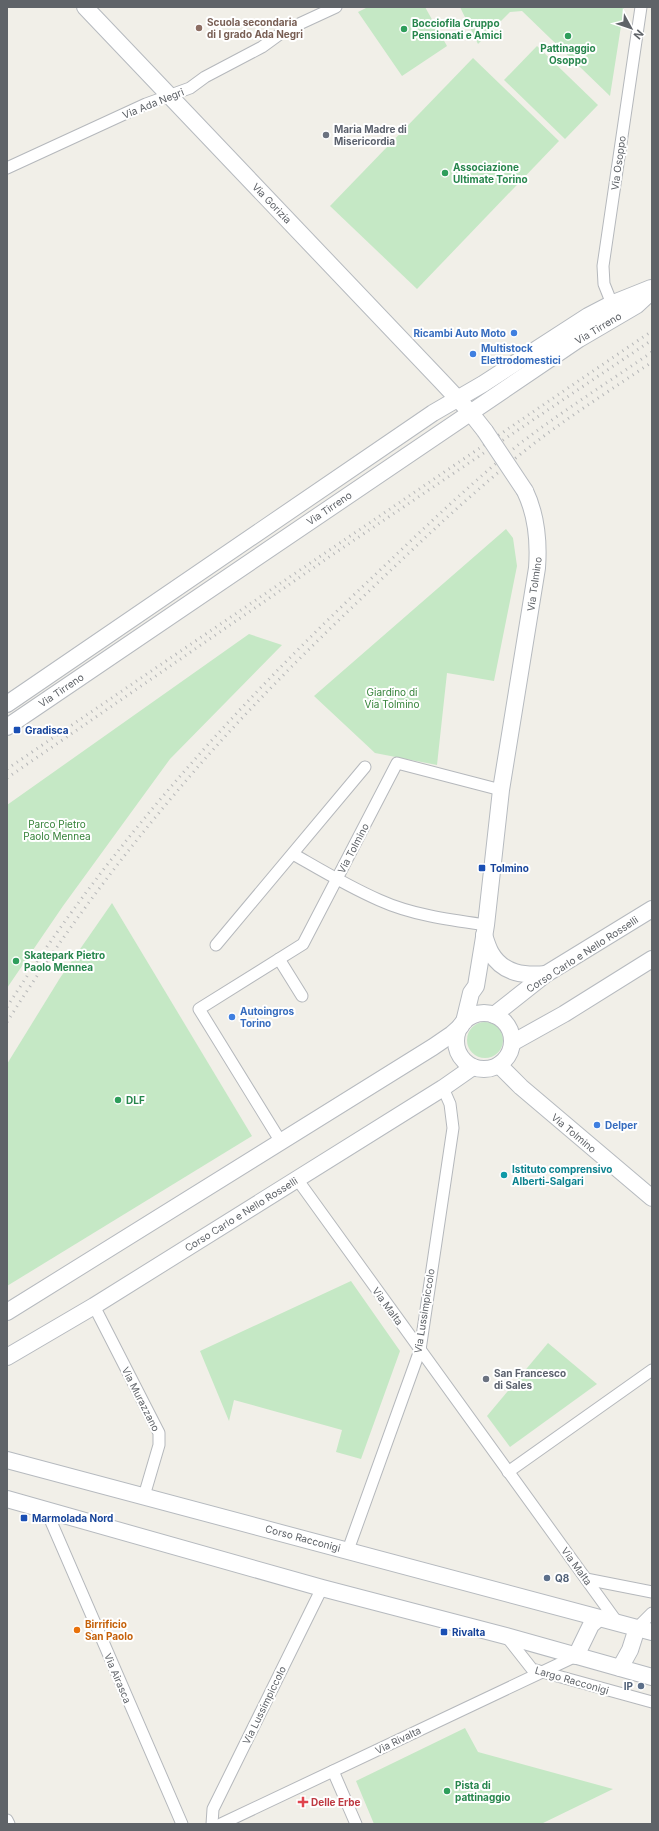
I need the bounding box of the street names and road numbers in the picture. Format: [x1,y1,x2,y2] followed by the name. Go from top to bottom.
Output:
[121,85,185,121] street label: Via Ada Negri
[608,135,628,191] street label: Via Osoppo
[250,180,294,226] street label: Via Gorizia
[573,309,623,347] street label: Via Tirreno
[304,489,354,527] street label: Via Tirreno
[524,556,544,612] street label: Via Tolmino
[36,671,86,709] street label: Via Tirreno
[335,821,371,875] street label: Via Tolmino
[524,913,640,995] street label: Corso Carlo e Nello Rosselli
[549,1111,599,1155] street label: Via Tolmino
[182,1174,300,1254] street label: Corso Carlo e Nello Rosselli
[411,1268,437,1354] street label: Via Lussimpiccolo
[370,1285,406,1327] street label: Via Malta
[120,1365,162,1433] street label: Via Murazzano
[264,1522,342,1554] street label: Corso Racconigi
[559,1545,595,1587] street label: Via Malta
[102,1651,134,1705] street label: Via Airasca
[240,1664,288,1746] street label: Via Lussimpiccolo
[534,1664,610,1696] street label: Largo Racconigi
[373,1724,423,1756] street label: Via Rivalta

